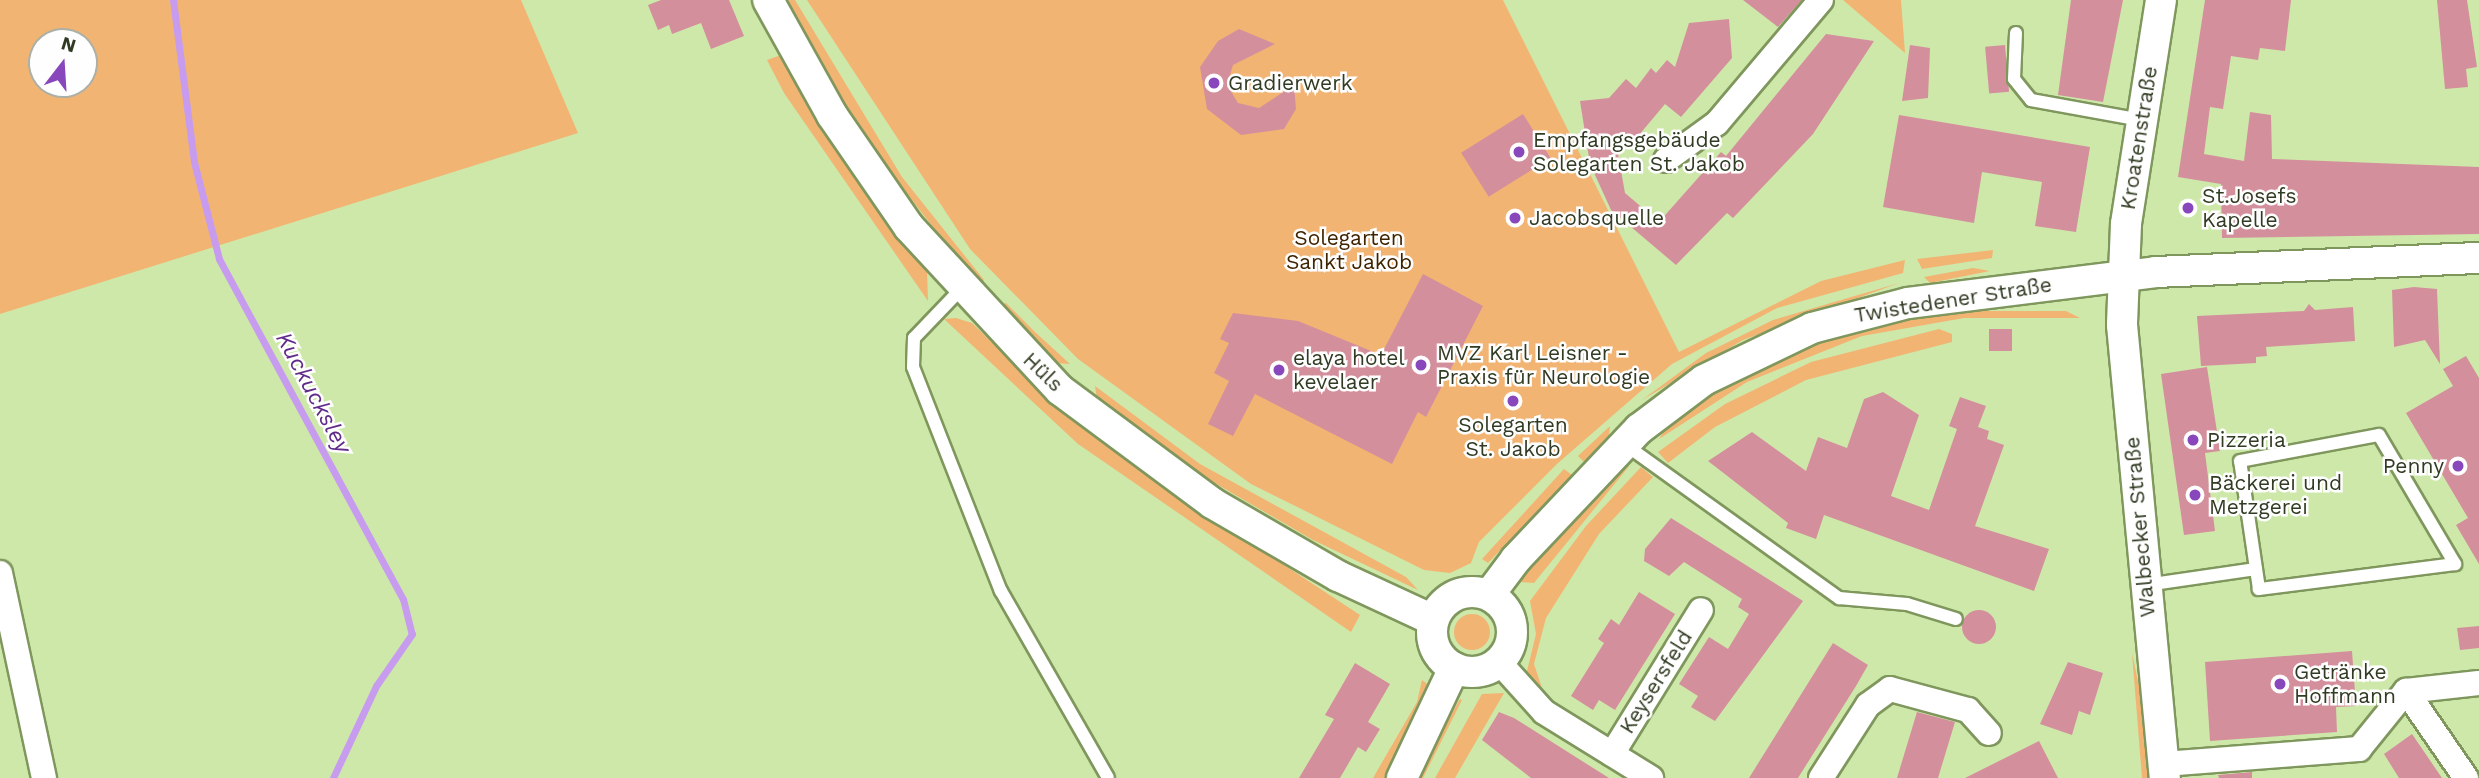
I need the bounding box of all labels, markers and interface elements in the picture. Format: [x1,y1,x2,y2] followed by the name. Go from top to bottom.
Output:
[28,28,98,98] north arrow
[59,31,79,57] text: N
[2115,64,2163,212] street label: Kroatenstraße
[1228,70,1353,96] place label: Gradierwerk
[1206,75,1222,91] marker: Gradierwerk
[1533,127,1745,177] place label: Empfangsgebäude Solegarten St. Jakob
[1511,144,1527,160] marker: Empfangsgebäude Solegarten St. Jakob
[2202,183,2297,233] place label: St.Josefs Kapelle
[2180,200,2196,216] marker: St.Josefs Kapelle
[1529,205,1664,231] place label: Jacobsquelle
[1507,210,1523,226] marker: Jacobsquelle
[1286,225,1412,275] park label: Solegarten Sankt Jakob
[1852,272,2054,328] street label: Twistedener Straße
[269,327,357,459] water label: Kuckucksley
[1437,340,1651,390] place label: MVZ Karl Leisner - Praxis für Neurologie
[1293,345,1405,395] place label: elaya hotel kevelaer
[1018,347,1068,397] street label: Hüls
[1411,355,1431,375] marker: MVZ Karl Leisner - Praxis für Neurologie
[1271,362,1287,378] marker: elaya hotel kevelaer
[1505,393,1521,409] marker: Solegarten St. Jakob
[1458,412,1568,462] place label: Solegarten St. Jakob
[2207,427,2286,453] place label: Pizzeria
[2185,432,2201,448] marker: Pizzeria
[2120,435,2160,619] street label: Walbecker Straße
[2383,453,2444,479] place label: Penny
[2450,458,2466,474] marker: Penny
[2209,470,2342,520] place label: Bäckerei und Metzgerei
[2187,487,2203,503] marker: Bäckerei und Metzgerei
[1614,626,1698,738] street label: Keysersfeld
[2294,659,2396,709] place label: Getränke Hoffmann
[2272,676,2288,692] marker: Getränke Hoffmann

